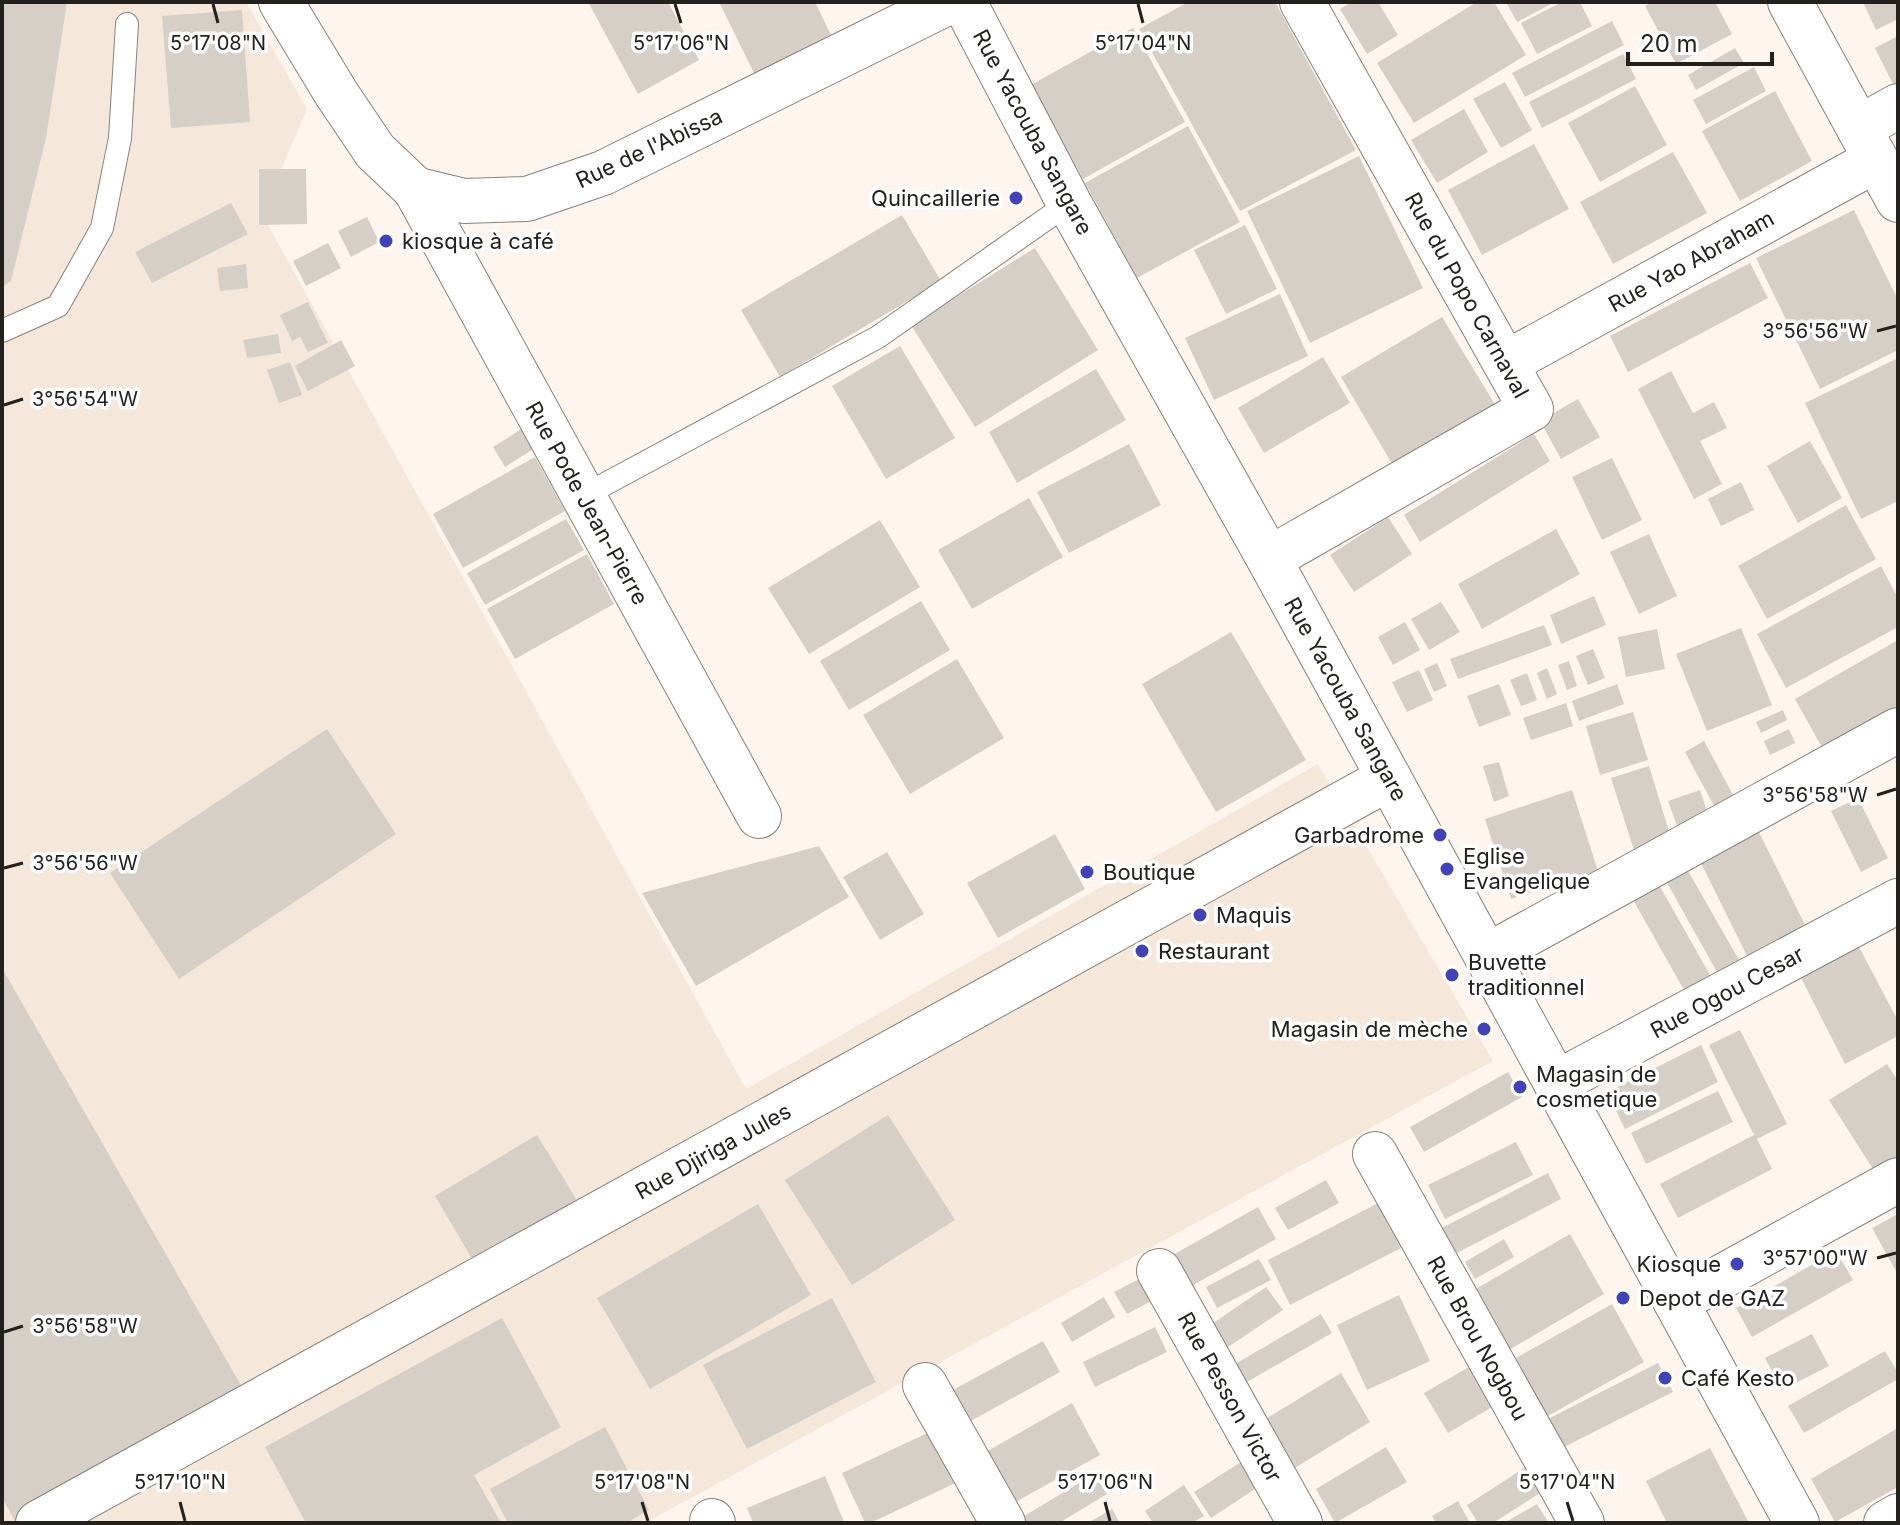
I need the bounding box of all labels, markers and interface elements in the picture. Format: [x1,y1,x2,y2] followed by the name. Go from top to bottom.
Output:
[1628,16,1772,66] scale bar
[968,25,1098,239] street label: Rue Yacouba Sangare
[1640,29,1698,58] text: 20 m
[170,31,266,55] text: 5°17'08"N
[633,31,729,55] text: 5°17'06"N
[1095,31,1191,55] text: 5°17'04"N
[572,103,726,193] street label: Rue de l'Abissa
[871,185,1000,211] place label: Quincaillerie
[1400,188,1534,402] street label: Rue du Popo Carnaval
[1007,189,1025,207] marker: Quincaillerie
[1604,205,1778,317] street label: Rue Yao Abraham
[402,228,554,254] place label: kiosque à café
[377,232,395,250] marker: kiosque à café
[1762,319,1868,343] text: 3°56'56"W
[32,387,138,411] text: 3°56'54"W
[520,397,654,609] street label: Rue Pode Jean-Pierre
[1279,593,1413,805] street label: Rue Yacouba Sangare
[1762,783,1868,807] text: 3°56'58"W
[1294,822,1424,848] place label: Garbadrome
[1431,826,1449,844] marker: Garbadrome
[1463,843,1590,894] place label: Eglise Evangelique
[32,851,138,875] text: 3°56'56"W
[1103,859,1195,885] place label: Boutique
[1438,860,1456,878] marker: Eglise Evangelique
[1078,863,1096,881] marker: Boutique
[1216,902,1292,928] place label: Maquis
[1191,906,1209,924] marker: Maquis
[1158,938,1270,964] place label: Restaurant
[1646,941,1808,1043] street label: Rue Ogou Cesar
[1133,942,1151,960] marker: Restaurant
[1468,949,1585,1000] place label: Buvette traditionnel
[1443,966,1461,984] marker: Buvette traditionnel
[1271,1016,1468,1042] place label: Magasin de mèche
[1475,1020,1493,1038] marker: Magasin de mèche
[1536,1061,1657,1112] place label: Magasin de cosmetique
[1511,1078,1529,1096] marker: Magasin de cosmetique
[631,1097,795,1205] street label: Rue Djiriga Jules
[1763,1246,1868,1270] text: 3°57'00"W
[1422,1251,1534,1425] street label: Rue Brou Nogbou
[1636,1251,1721,1277] place label: Kiosque
[1728,1255,1746,1273] marker: Kiosque
[1639,1285,1785,1311] place label: Depot de GAZ
[1614,1289,1632,1307] marker: Depot de GAZ
[1173,1308,1287,1486] street label: Rue Pesson Victor
[32,1314,138,1338] text: 3°56'58"W
[1681,1365,1794,1391] place label: Café Kesto
[1656,1369,1674,1387] marker: Café Kesto
[134,1470,226,1494] text: 5°17'10"N
[594,1470,690,1494] text: 5°17'08"N
[1057,1470,1153,1494] text: 5°17'06"N
[1519,1470,1615,1494] text: 5°17'04"N

